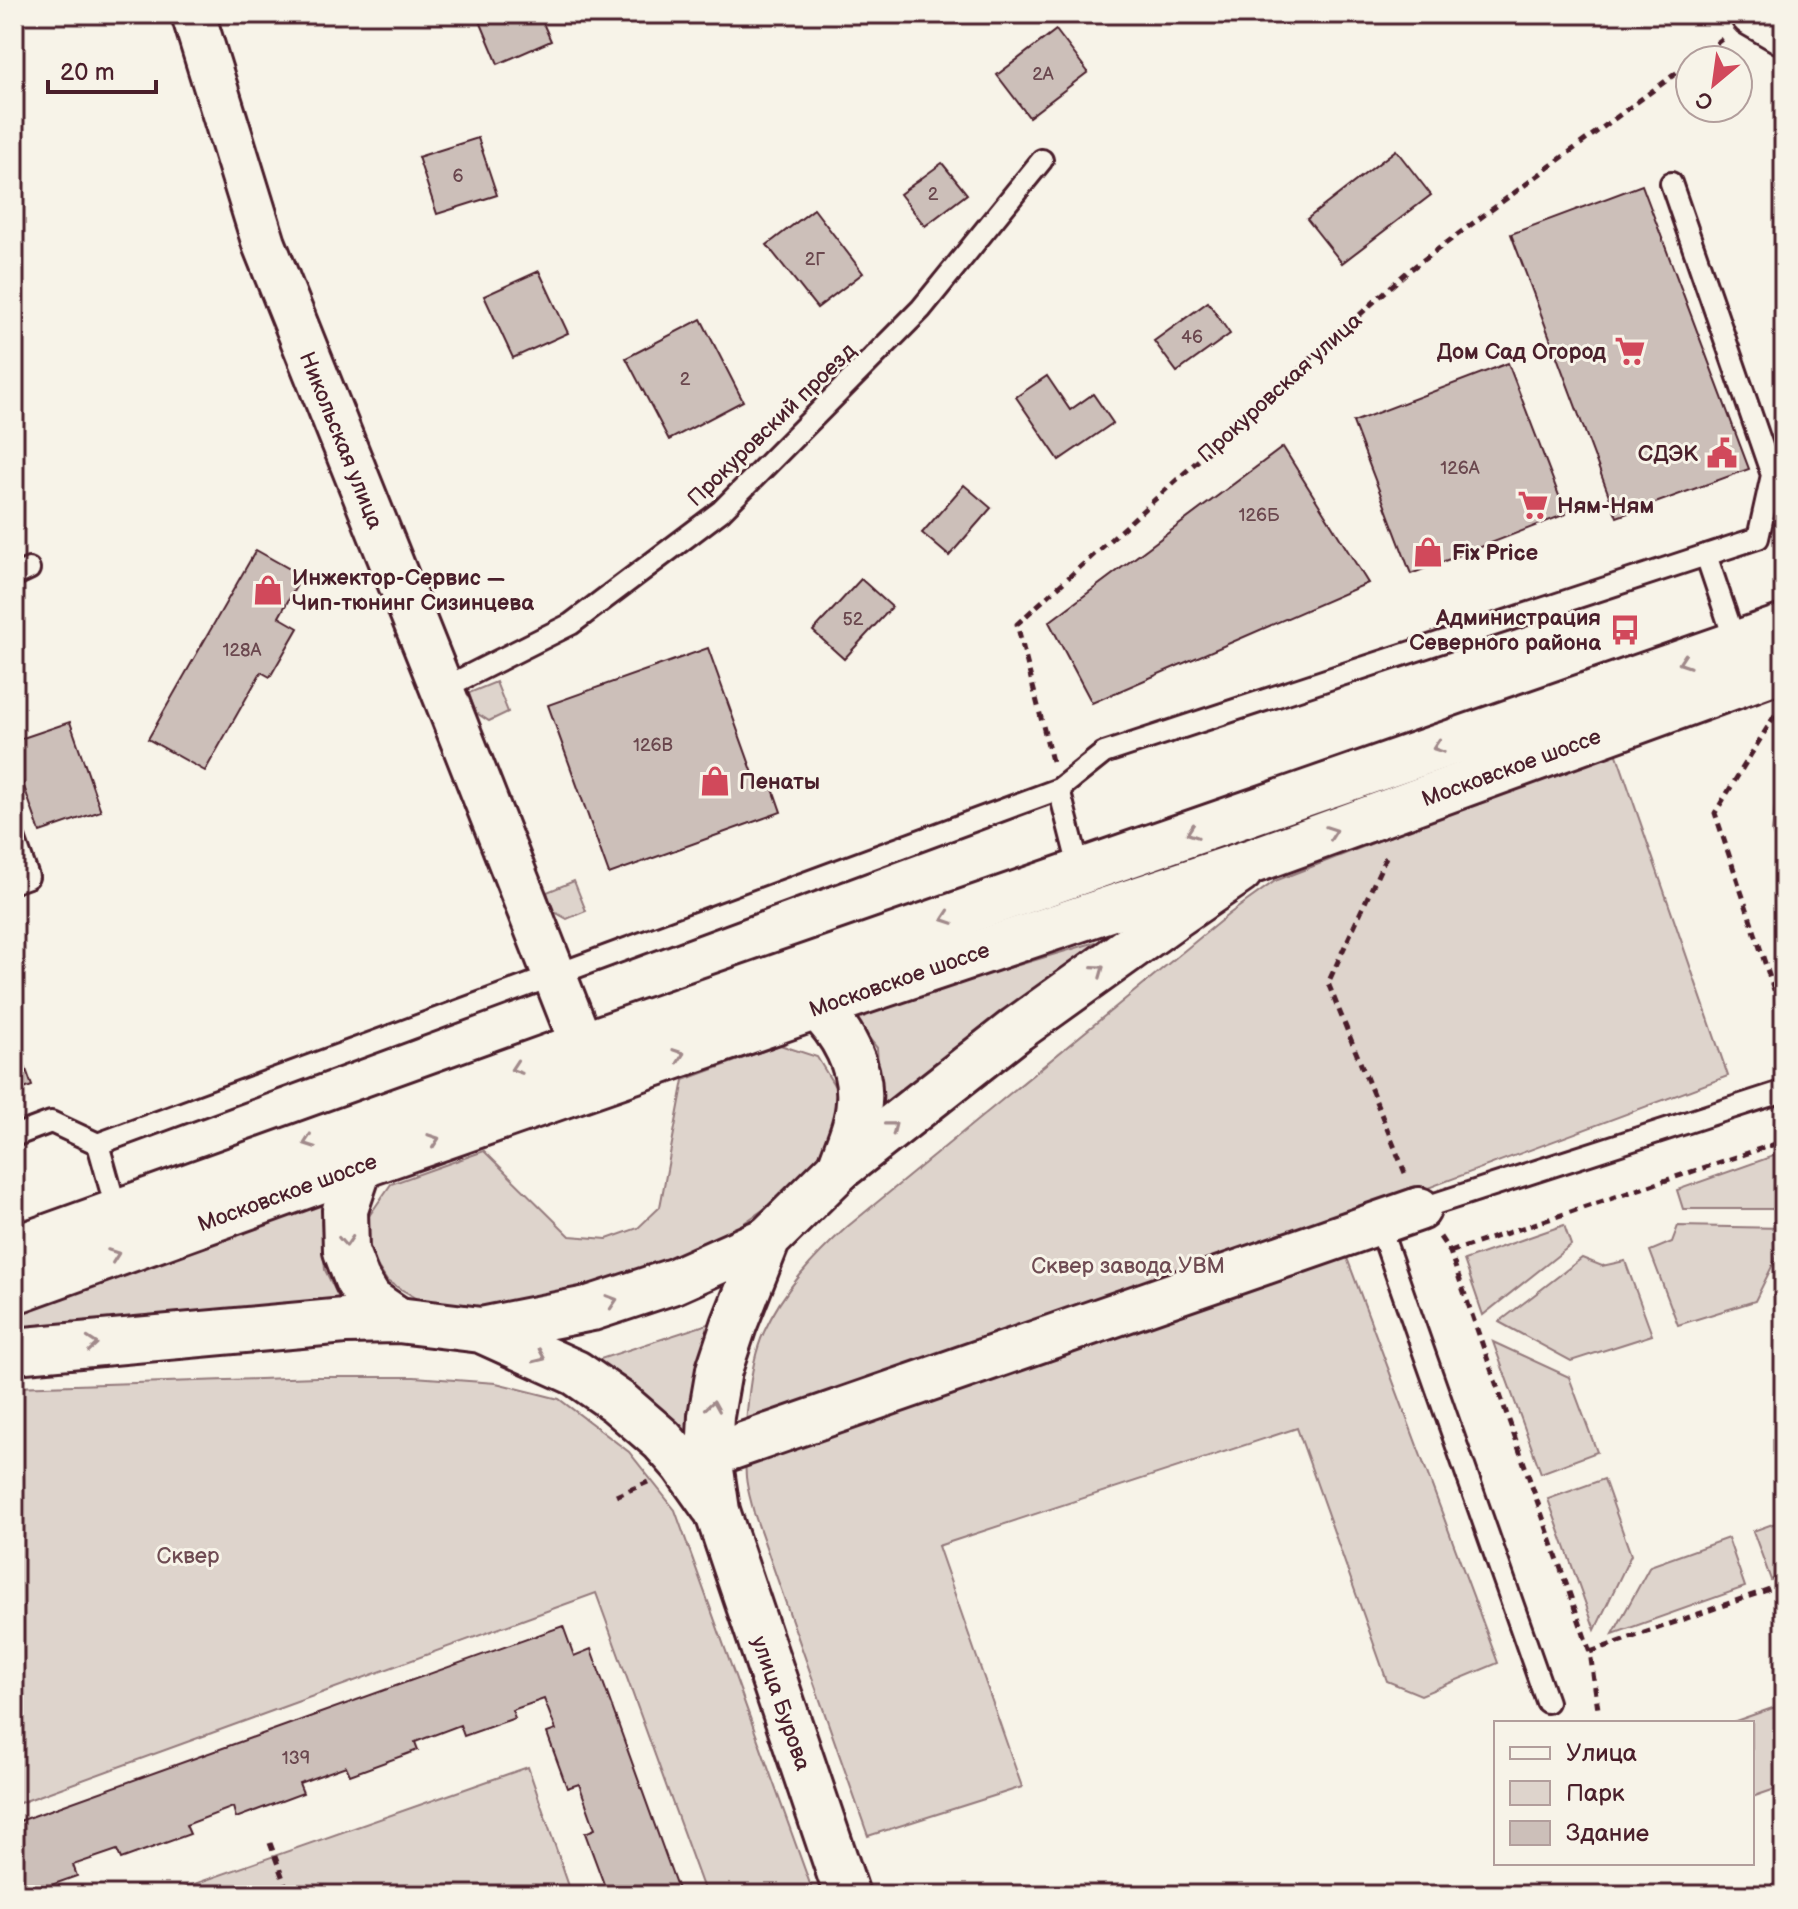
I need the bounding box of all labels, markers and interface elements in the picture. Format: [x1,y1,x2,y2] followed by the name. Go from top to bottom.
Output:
[48,44,156,94] scale bar
[1674,44,1754,124] north arrow
[60,58,115,87] text: 20 m
[1032,64,1054,85] house number: 2А
[1692,85,1718,116] text: С
[453,166,464,187] house number: 6
[928,184,939,205] house number: 2
[805,249,825,270] house number: 2Г
[1192,307,1368,469] street label: Прокуровская улица
[1181,327,1203,348] house number: 46
[1613,334,1647,368] supermarket icon: Дом Сад Огород
[682,338,862,513] street label: Прокуровский проезд
[1437,339,1607,366] place label: Дом Сад Огород
[293,348,388,533] street label: Никольская улица
[680,369,691,390] house number: 2
[1705,436,1739,470] public building icon: СДЭК
[1638,441,1698,468] place label: СДЭК
[1440,458,1480,479] house number: 126А
[1516,488,1550,522] supermarket icon: Ням-Ням
[1557,493,1654,520] place label: Ням-Ням
[1238,505,1280,526] house number: 126Б
[1411,535,1445,569] shop icon: Fix Price
[1452,540,1538,567] place label: Fix Price
[292,565,534,617] place label: Инжектор-Сервис — Чип-тюнинг Сизинцева
[251,573,285,607] shop icon: Инжектор-Сервис — Чип-тюнинг Сизинцева
[1409,605,1601,657] place label: Администрация Северного района
[843,609,864,630] house number: 52
[1608,613,1642,647] bus stop icon: Администрация Северного района
[223,640,262,661] house number: 128А
[1678,652,1692,669] one-way arrow
[1418,723,1605,813] street label: Московское шоссе
[633,735,673,756] house number: 126В
[1432,737,1446,754] one-way arrow
[698,764,732,798] shop icon: Пенаты
[739,769,820,796] place label: Пенаты
[1186,822,1200,839] one-way arrow
[1324,825,1338,842] one-way arrow
[941,908,955,925] one-way arrow
[806,937,993,1024] street label: Московское шоссе
[1090,965,1105,980] one-way arrow
[671,1048,685,1064] one-way arrow
[510,1059,524,1075] one-way arrow
[883,1122,897,1137] one-way arrow
[303,1132,317,1149] one-way arrow
[426,1134,440,1150] one-way arrow
[194,1148,381,1238] street label: Московское шоссе
[337,1235,354,1248] one-way arrow
[106,1248,120,1265] one-way arrow
[1031,1253,1225,1280] park label: Сквер завода УВМ
[604,1295,618,1311] one-way arrow
[86,1335,99,1352] one-way arrow
[532,1347,547,1363] one-way arrow
[704,1399,721,1413] one-way arrow
[157,1543,220,1570] park label: Сквер
[745,1633,816,1774] street label: улица Бурова
[1494,1721,1754,1865] legend
[1566,1739,1637,1768] text: Улица
[282,1748,310,1769] house number: 139
[1566,1779,1625,1808] text: Парк
[1566,1819,1649,1848] text: Здание

